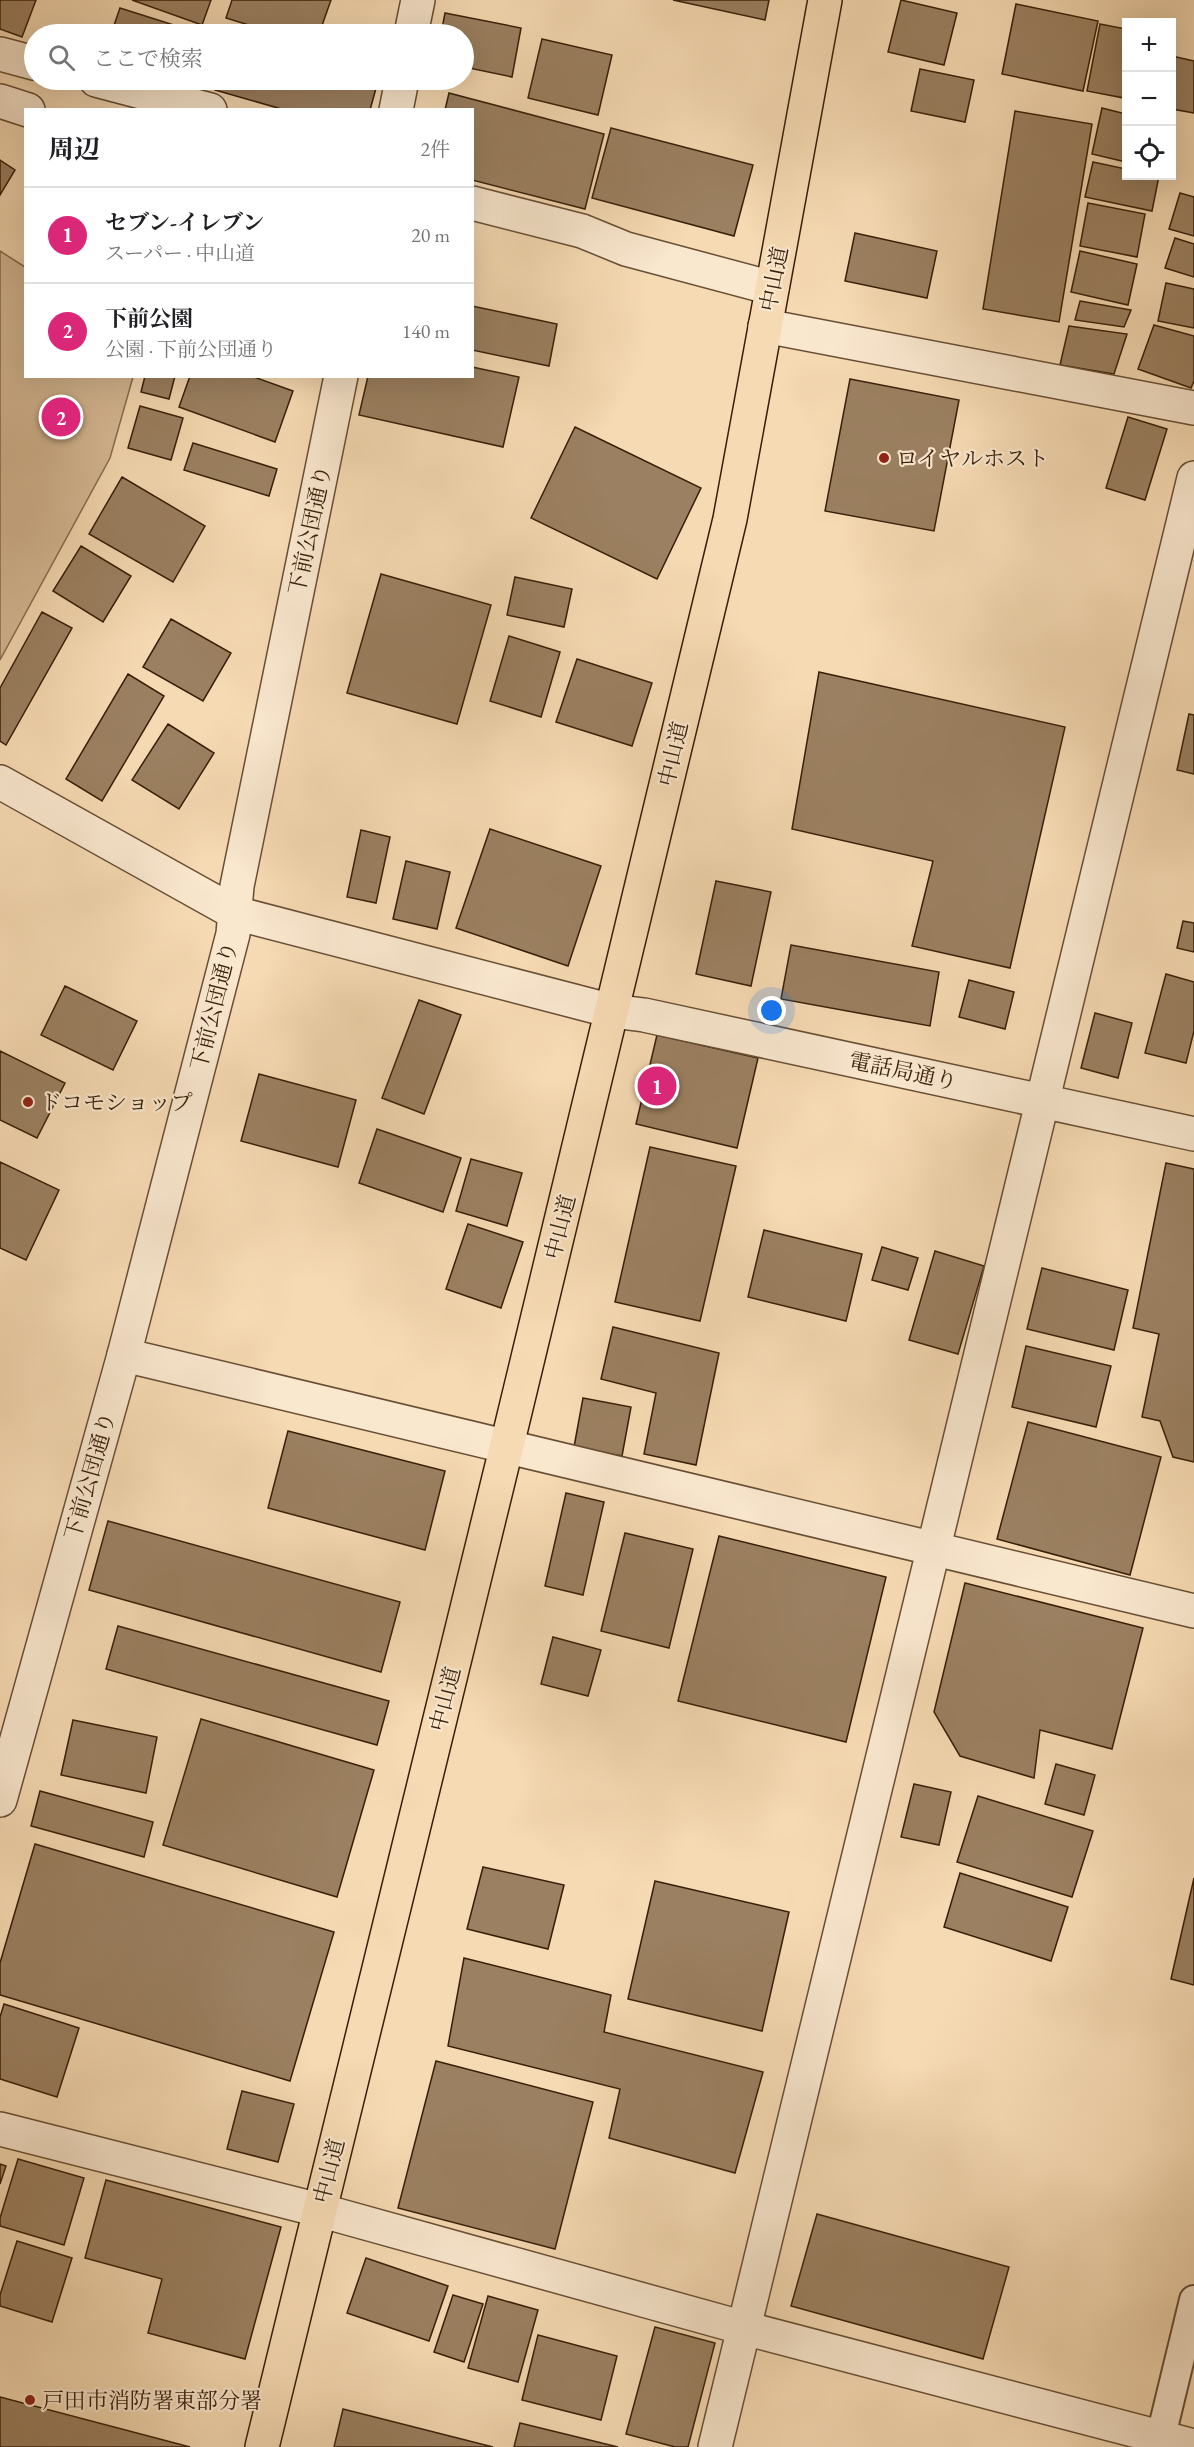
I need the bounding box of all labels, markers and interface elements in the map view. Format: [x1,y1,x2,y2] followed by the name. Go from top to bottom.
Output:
[1122,18,1176,180] map controls
[1122,18,1176,72] button: +
[24,24,474,90] search box
[45,41,78,74] icon: search
[93,44,203,73] text: ここで検索
[1122,72,1176,126] button: −
[1122,126,1176,180] button: locate
[48,132,100,166] text: 周辺
[420,136,450,162] text: 2件
[105,208,264,237] text: セブン-イレブン
[62,222,73,248] text: 1
[411,222,450,248] text: 20 m
[105,240,255,266] text: スーパー · 中山道
[753,244,795,314] street label: 中山道
[105,304,193,333] text: 下前公園
[62,318,73,344] text: 2
[402,318,450,344] text: 140 m
[105,336,277,362] text: 公園 · 下前公団通り
[42,394,80,440] pin: 2
[896,444,1049,473] place label: ロイヤルホスト
[877,451,891,465] marker: ロイヤルホスト
[282,462,338,598] street label: 下前公団通り
[651,719,695,789] street label: 中山道
[184,938,244,1074] street label: 下前公団通り
[757,996,786,1025] your location
[846,1045,960,1097] street label: 電話局通り
[638,1064,676,1108] pin: 1
[40,1088,193,1117] place label: ドコモショップ
[21,1095,35,1109] marker: ドコモショップ
[538,1191,582,1263] street label: 中山道
[58,1409,122,1543] street label: 下前公団通り
[423,1663,467,1735] street label: 中山道
[307,2135,351,2207] street label: 中山道
[42,2386,262,2415] place label: 戸田市消防署東部分署
[23,2393,37,2407] marker: 戸田市消防署東部分署

